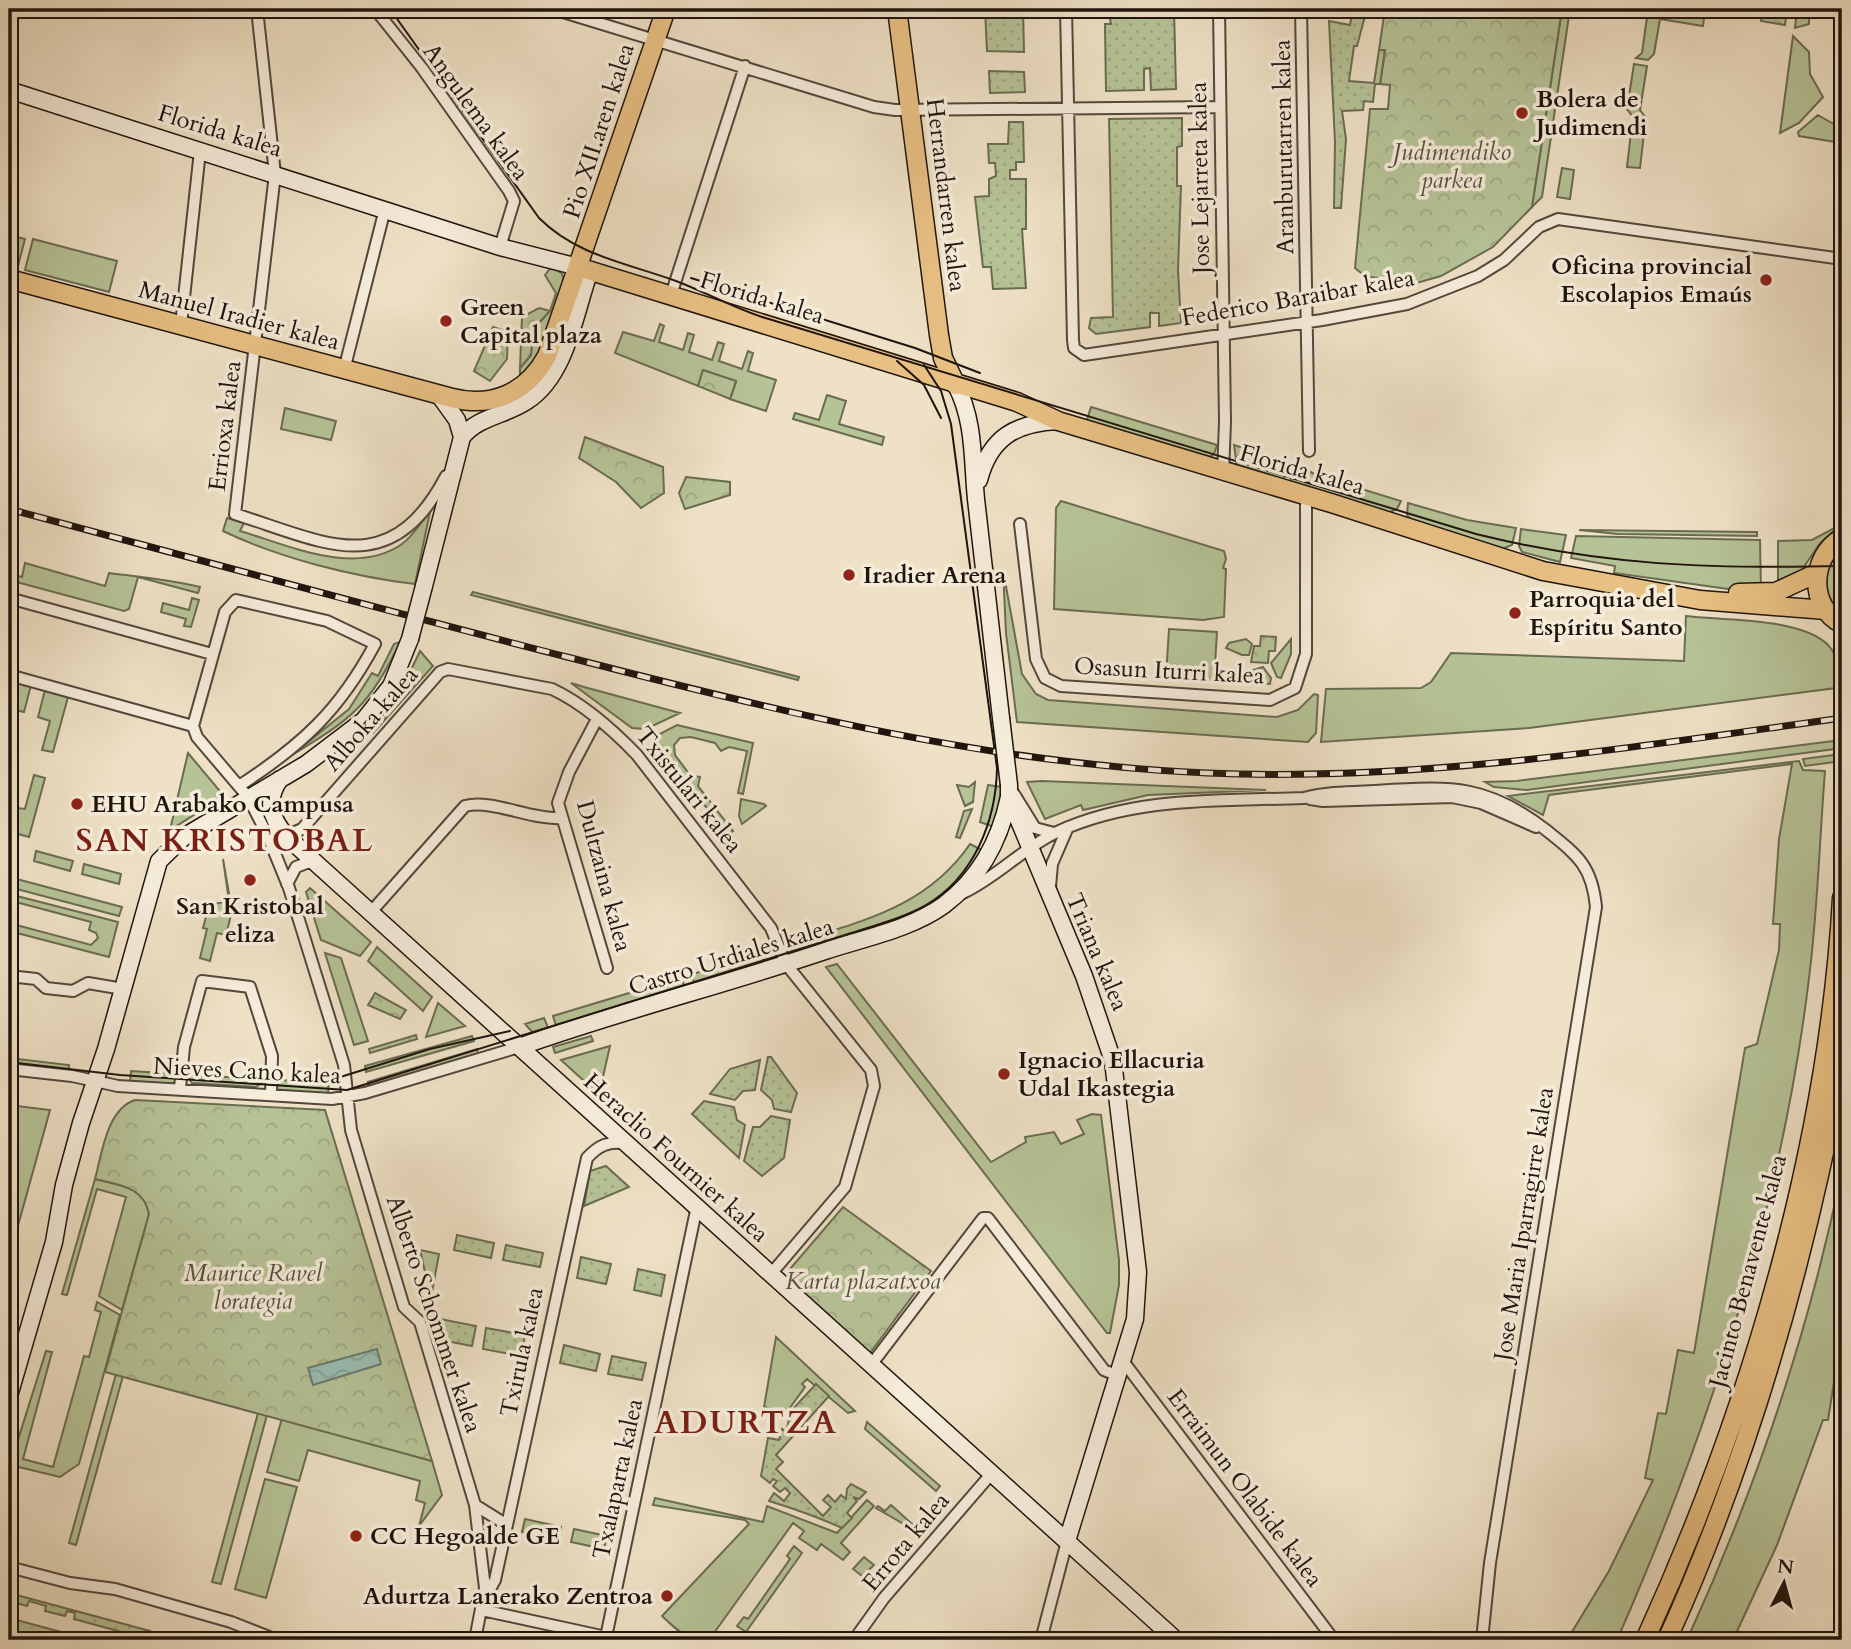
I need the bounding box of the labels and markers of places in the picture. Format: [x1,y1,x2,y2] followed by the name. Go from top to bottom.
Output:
[1533,83,1648,144] place label: Bolera de Judimendi
[1514,105,1530,121] marker: Bolera de Judimendi
[1551,250,1752,311] place label: Oficina provincial Escolapios Emaús
[1758,272,1774,288] marker: Oficina provincial Escolapios Emaús
[460,291,602,352] place label: Green Capital plaza
[438,313,454,329] marker: Green Capital plaza
[863,559,1007,592] place label: Iradier Arena
[841,567,857,583] marker: Iradier Arena
[1529,583,1683,644] place label: Parroquia del Espíritu Santo
[1507,605,1523,621] marker: Parroquia del Espíritu Santo
[91,788,354,821] place label: EHU Arabako Campusa
[69,796,85,812] marker: EHU Arabako Campusa
[242,872,258,888] marker: San Kristobal eliza
[176,890,324,951] place label: San Kristobal eliza
[1018,1044,1205,1105] place label: Ignacio Ellacuria Udal Ikastegia
[996,1066,1012,1082] marker: Ignacio Ellacuria Udal Ikastegia
[370,1520,560,1553] place label: CC Hegoalde GE
[348,1528,364,1544] marker: CC Hegoalde GE
[363,1580,653,1613] place label: Adurtza Lanerako Zentroa
[659,1588,675,1604] marker: Adurtza Lanerako Zentroa

